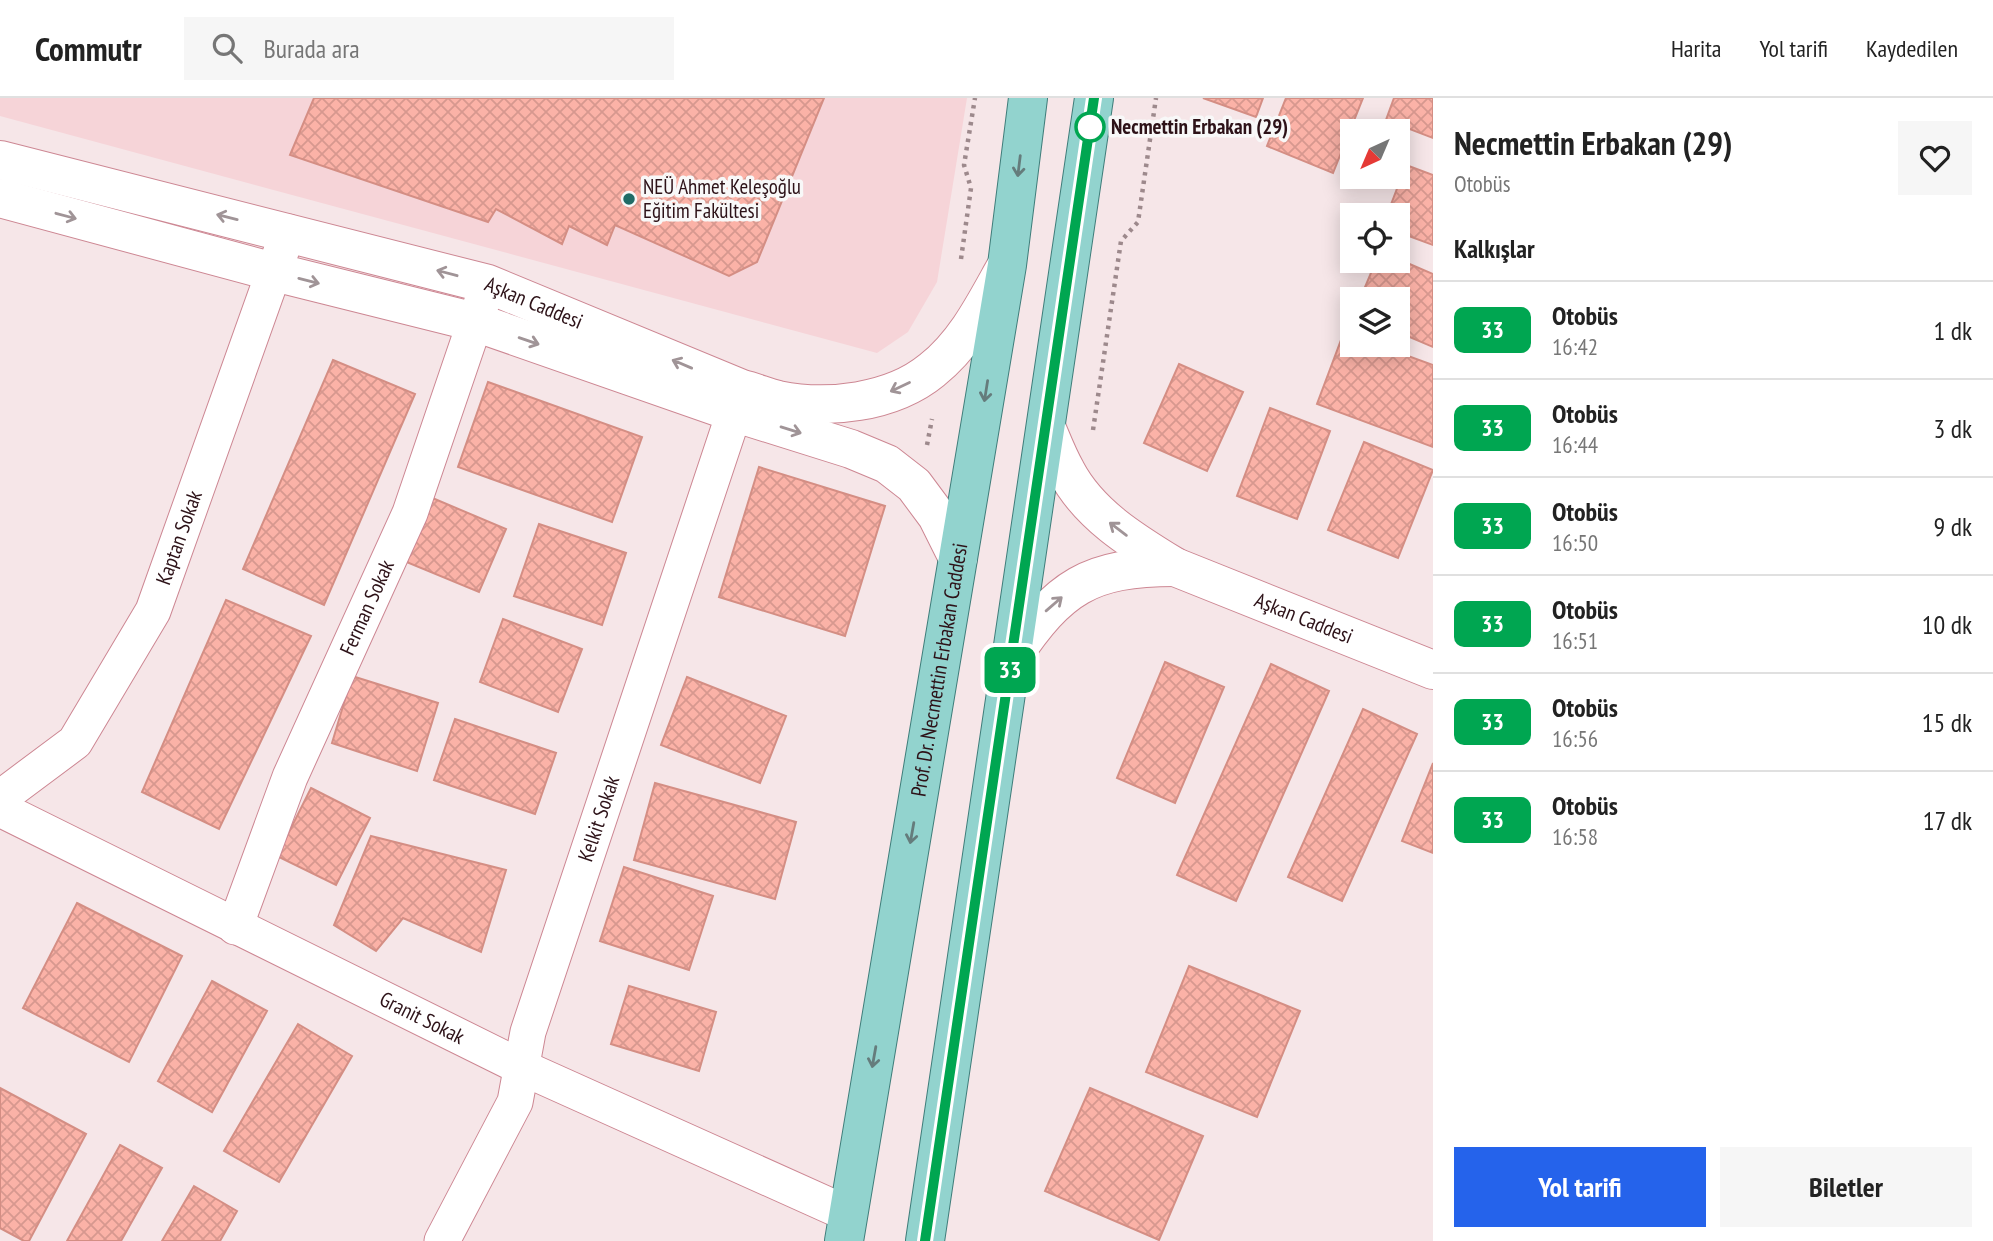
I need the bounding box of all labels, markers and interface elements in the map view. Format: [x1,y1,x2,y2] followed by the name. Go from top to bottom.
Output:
[184,17,674,80] search box
[35,27,142,70] text: Commutr
[208,29,246,67] icon: search
[264,32,360,65] text: Burada ara
[1671,33,1721,64] text: Harita
[1759,33,1828,64] text: Yol tarifi
[1866,33,1958,64] text: Kaydedilen
[1075,112,1105,142] marker: Necmettin Erbakan (29)
[1111,113,1288,140] place label: Necmettin Erbakan (29)
[1340,119,1410,189] north arrow
[1340,119,1410,357] map controls
[1454,121,1732,164] text: Necmettin Erbakan (29)
[1898,121,1972,195] button: heart
[1012,154,1025,177] one-way arrow
[1454,169,1510,198] text: Otobüs
[643,173,801,224] place label: NEÜ Ahmet Keleşoğlu Eğitim Fakültesi
[621,191,637,207] marker: NEÜ Ahmet Keleşoğlu Eğitim Fakültesi
[1340,203,1410,273] button: locate
[54,210,77,223] one-way arrow
[216,210,239,223] one-way arrow
[1454,232,1535,265] text: Kalkışlar
[436,266,459,279] one-way arrow
[481,270,587,335] street label: Aşkan Caddesi
[298,275,320,288] one-way arrow
[1340,287,1410,357] button: layers
[1552,299,1618,332] text: Otobüs
[1481,314,1504,345] text: 33
[1933,314,1972,347] text: 1 dk
[1552,332,1598,361] text: 16:42
[517,336,539,348] one-way arrow
[672,357,693,370] one-way arrow
[979,379,992,402] one-way arrow
[890,381,911,394] one-way arrow
[1552,397,1618,430] text: Otobüs
[1481,412,1504,443] text: 33
[1933,412,1972,445] text: 3 dk
[779,424,801,437] one-way arrow
[1552,430,1598,459] text: 16:44
[149,487,208,588] street label: Kaptan Sokak
[1552,495,1618,528] text: Otobüs
[1481,510,1504,541] text: 33
[1933,510,1972,543] text: 9 dk
[1110,522,1128,537] one-way arrow
[1552,528,1598,557] text: 16:50
[904,541,973,799] street label: Prof. Dr. Necmettin Erbakan Caddesi
[333,555,400,659] street label: Ferman Sokak
[1251,586,1357,650] street label: Aşkan Caddesi
[1552,593,1618,626] text: Otobüs
[1045,596,1063,612] one-way arrow
[1481,608,1504,639] text: 33
[1922,608,1972,641] text: 10 dk
[1552,626,1598,655] text: 16:51
[978,647,1042,693] line badge: 33
[999,654,1021,685] text: 33
[1552,691,1618,724] text: Otobüs
[1481,706,1504,737] text: 33
[1922,706,1972,739] text: 15 dk
[1552,724,1598,753] text: 16:56
[572,772,625,865] street label: Kelkit Sokak
[1552,789,1618,822] text: Otobüs
[1481,804,1504,835] text: 33
[1923,804,1972,837] text: 17 dk
[905,821,918,844] one-way arrow
[1552,822,1598,851] text: 16:58
[375,985,469,1050] street label: Granit Sokak
[867,1045,880,1068] one-way arrow
[1454,1147,1706,1227] button: Yol tarifi
[1720,1147,1972,1227] button: Biletler

